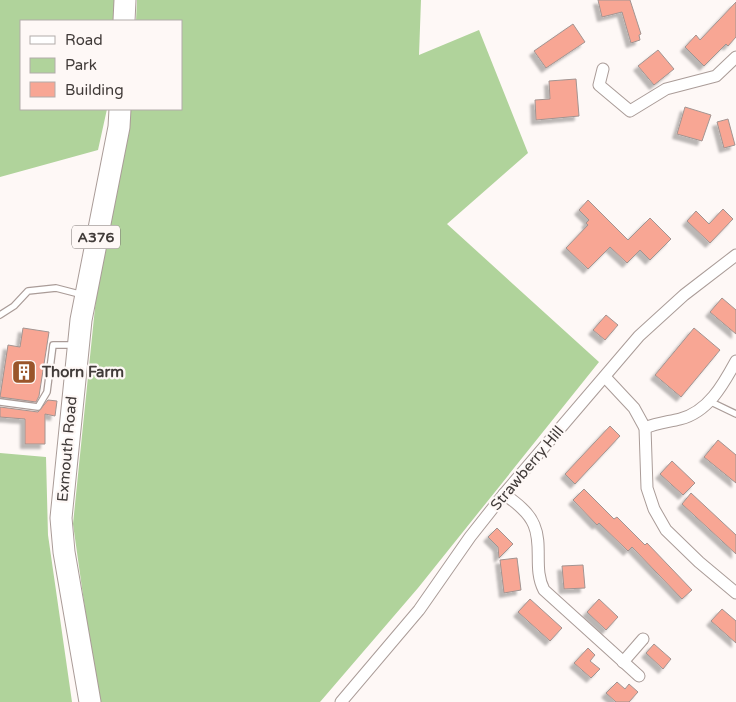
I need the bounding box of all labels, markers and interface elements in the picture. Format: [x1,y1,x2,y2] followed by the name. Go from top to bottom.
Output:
[20,20,182,110] legend
[65,31,103,49] text: Road
[65,56,97,74] text: Park
[65,81,124,99] text: Building
[72,226,120,248] road number: A376
[11,359,37,385] building icon: Thorn Farm
[41,363,124,381] place label: Thorn Farm
[53,395,81,503] street label: Exmouth Road
[487,422,567,514] street label: Strawberry Hill

